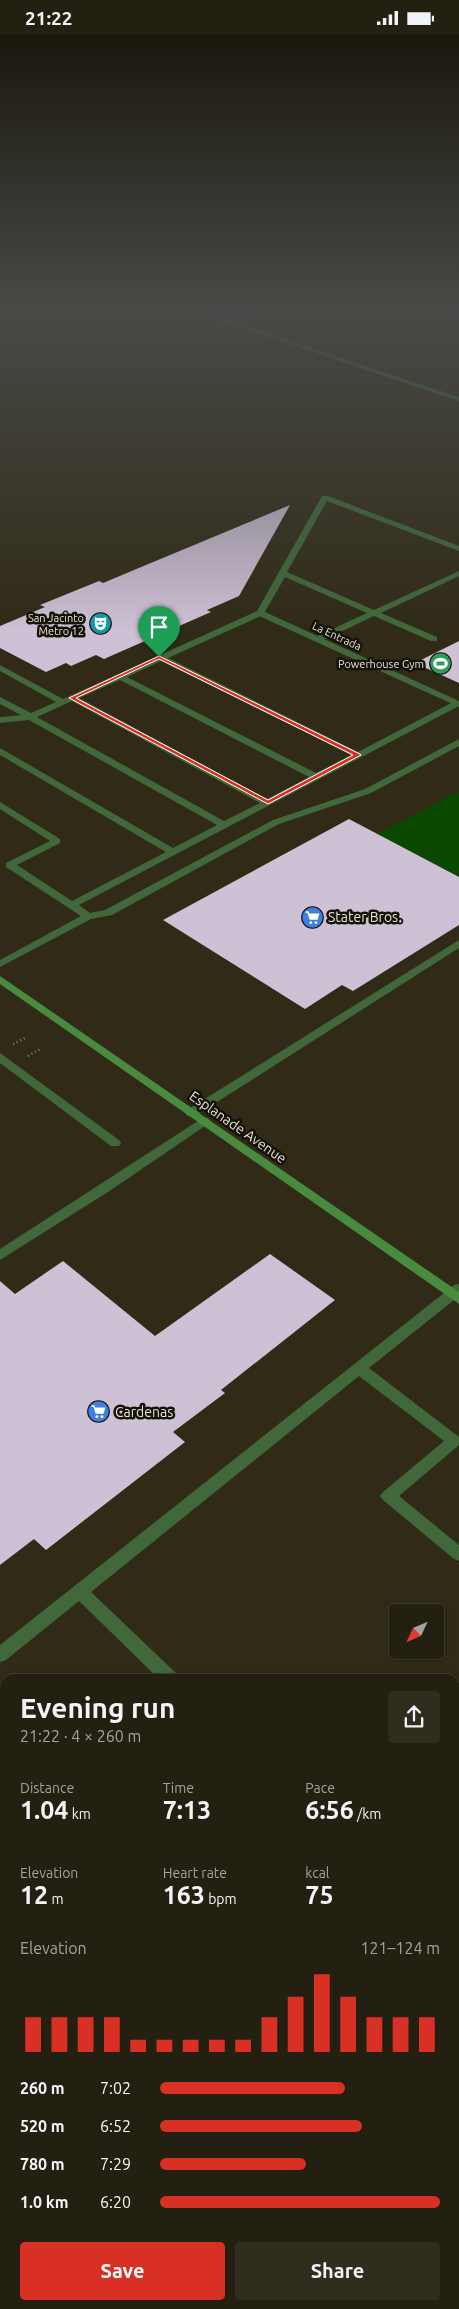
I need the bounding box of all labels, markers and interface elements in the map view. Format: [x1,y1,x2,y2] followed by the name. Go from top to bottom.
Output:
[25,7,73,29] text: 21:22
[138,606,180,657] pin
[28,612,84,637] place label: San Jacinto Metro 12
[88,612,112,636] theatre icon: San Jacinto Metro 12
[145,613,173,641] icon: arrive
[311,619,363,653] street label: La Entrada
[428,652,452,676] sports icon: Powerhouse Gym
[338,658,424,670] place label: Powerhouse Gym
[300,905,324,929] supermarket icon: Stater Bros.
[328,909,402,925] place label: Stater Bros.
[187,1088,289,1166] street label: Esplanade Avenue
[87,1400,111,1424] supermarket icon: Cardenas
[115,1404,173,1420] place label: Cardenas
[389,1604,444,1659] north arrow
[389,1604,444,1659] map controls
[388,1691,440,1743] button: share
[20,1692,175,1723] text: Evening run
[20,1727,141,1745] text: 21:22 · 4 × 260 m
[20,1780,74,1796] text: Distance
[163,1780,194,1796] text: Time
[305,1780,335,1796] text: Pace
[20,1796,68,1824] text: 1.04
[163,1796,211,1824] text: 7:13
[305,1796,354,1824] text: 6:56
[68,1806,91,1822] text: km
[354,1806,381,1822] text: /km
[20,1865,78,1881] text: Elevation
[163,1865,227,1881] text: Heart rate
[305,1865,330,1881] text: kcal
[20,1881,48,1909] text: 12
[163,1881,205,1909] text: 163
[305,1881,334,1909] text: 75
[48,1891,64,1907] text: m
[205,1891,237,1907] text: bpm
[20,1939,87,1957] text: Elevation
[360,1939,440,1957] text: 121–124 m
[20,2079,65,2097] text: 260 m
[100,2079,131,2097] text: 7:02
[20,2117,65,2135] text: 520 m
[100,2117,131,2135] text: 6:52
[20,2155,65,2173] text: 780 m
[100,2155,131,2173] text: 7:29
[20,2193,69,2211] text: 1.0 km
[100,2193,131,2211] text: 6:20
[20,2242,225,2300] button: Save
[235,2242,440,2300] button: Share

